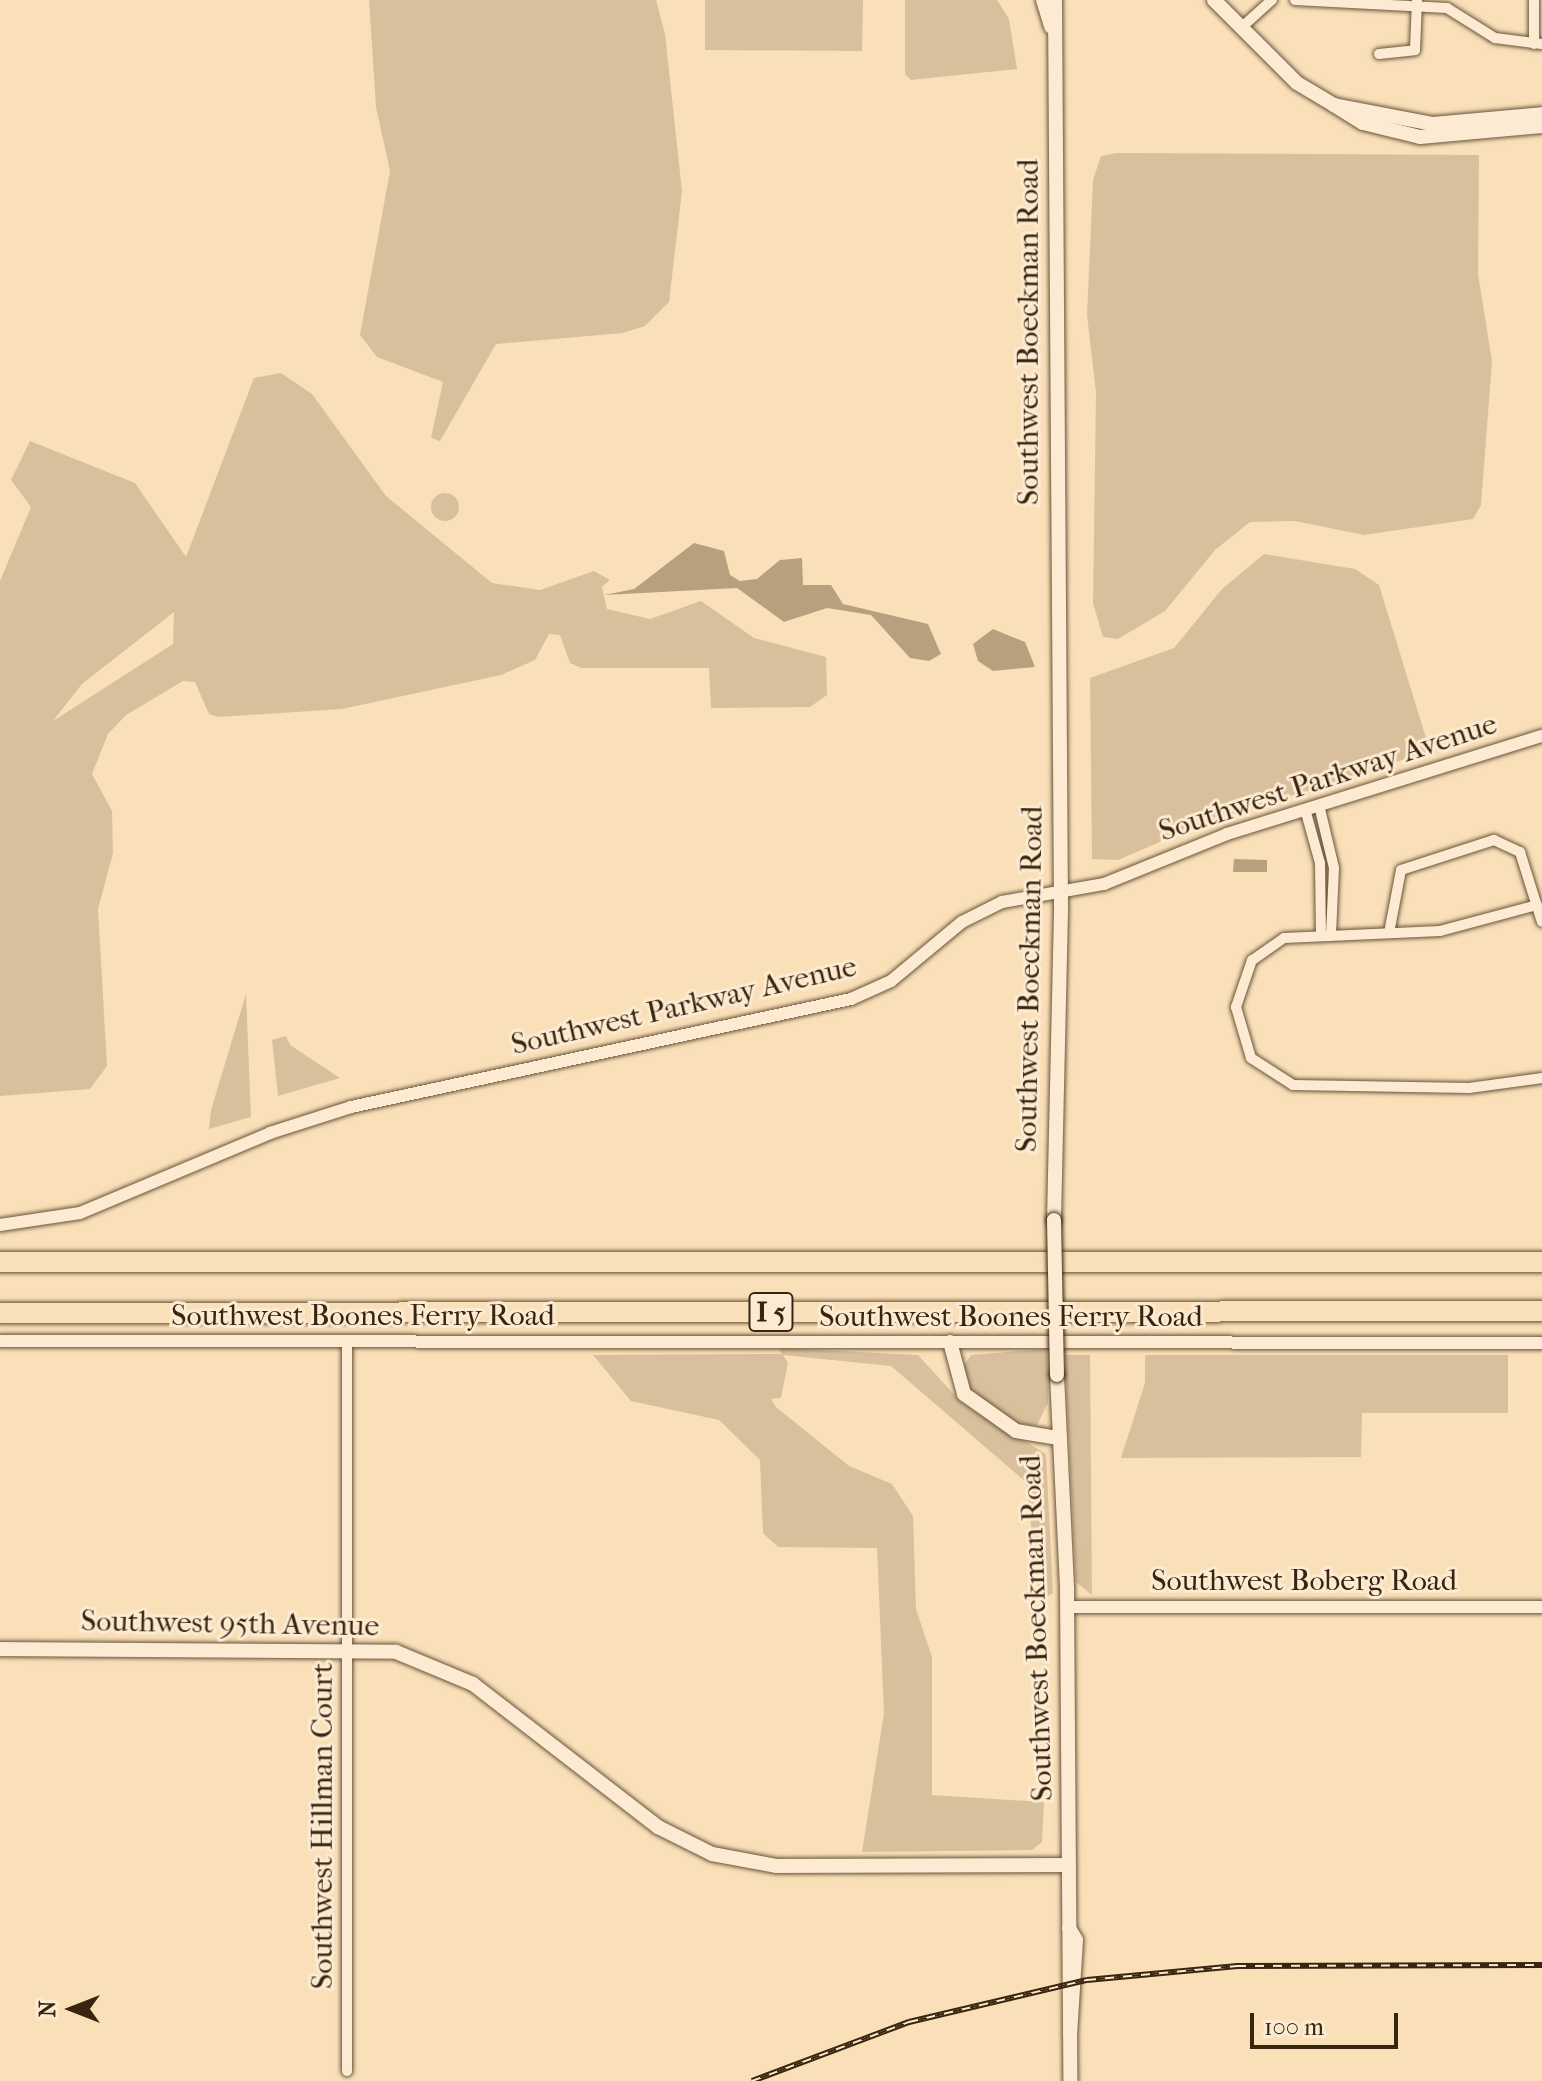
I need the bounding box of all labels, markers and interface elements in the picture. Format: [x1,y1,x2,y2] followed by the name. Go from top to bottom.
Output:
[1011,159,1047,505] street label: Southwest Boeckman Road
[1154,706,1502,850] street label: Southwest Parkway Avenue
[1009,805,1051,1153] street label: Southwest Boeckman Road
[508,949,860,1063] street label: Southwest Parkway Avenue
[747,1288,795,1336] road number: I 5
[171,1298,555,1334] street label: Southwest Boones Ferry Road
[819,1299,1203,1335] street label: Southwest Boones Ferry Road
[1013,1454,1061,1802] street label: Southwest Boeckman Road
[1151,1563,1457,1599] street label: Southwest Boberg Road
[80,1603,380,1645] street label: Southwest 95th Avenue
[305,1663,341,1989] street label: Southwest Hillman Court
[32,1969,112,2049] north arrow
[1254,1997,1402,2047] scale bar
[35,2001,61,2017] text: N
[1264,2013,1324,2041] text: 100 m

